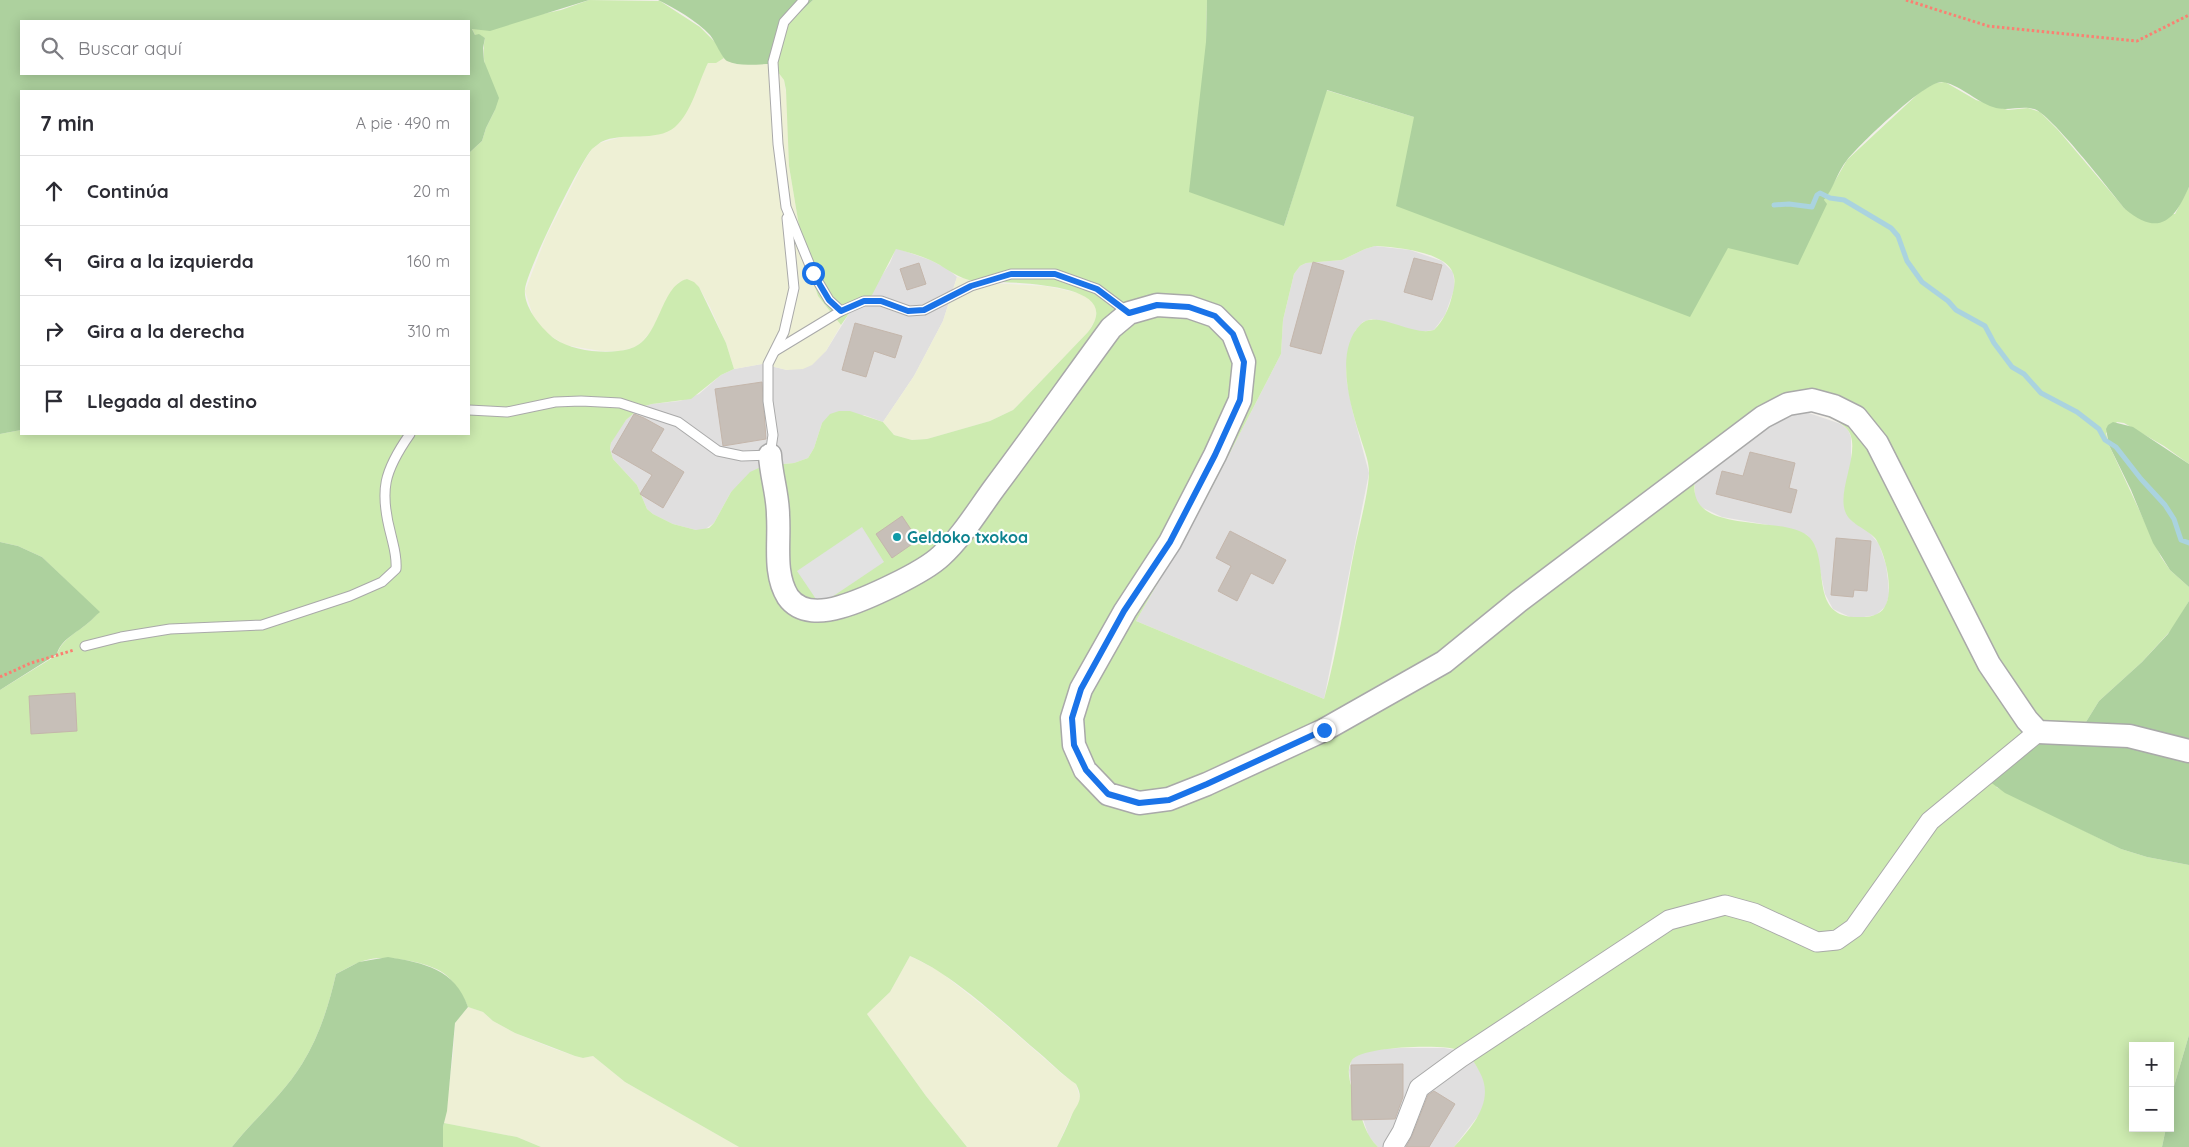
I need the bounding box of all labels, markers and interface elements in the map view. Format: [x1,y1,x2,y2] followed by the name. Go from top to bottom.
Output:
[20,20,470,75] search box
[38,34,66,62] icon: search
[78,36,182,60] text: Buscar aquí
[40,110,94,136] text: 7 min
[356,113,450,133] text: A pie · 490 m
[40,177,68,205] icon: ahead
[87,179,169,203] text: Continúa
[413,181,450,201] text: 20 m
[40,247,68,275] icon: left
[87,249,254,273] text: Gira a la izquierda
[407,251,450,271] text: 160 m
[802,262,825,285] route start
[40,317,68,345] icon: right
[87,319,245,343] text: Gira a la derecha
[407,321,450,341] text: 310 m
[40,387,68,415] icon: arrive
[87,389,257,413] text: Llegada al destino
[907,527,1028,547] place label: Geldoko txokoa
[891,531,903,543] marker: Geldoko txokoa
[1313,719,1336,742] route end
[2129,1042,2174,1132] map controls
[2129,1042,2174,1087] button: +
[2129,1087,2174,1132] button: −

